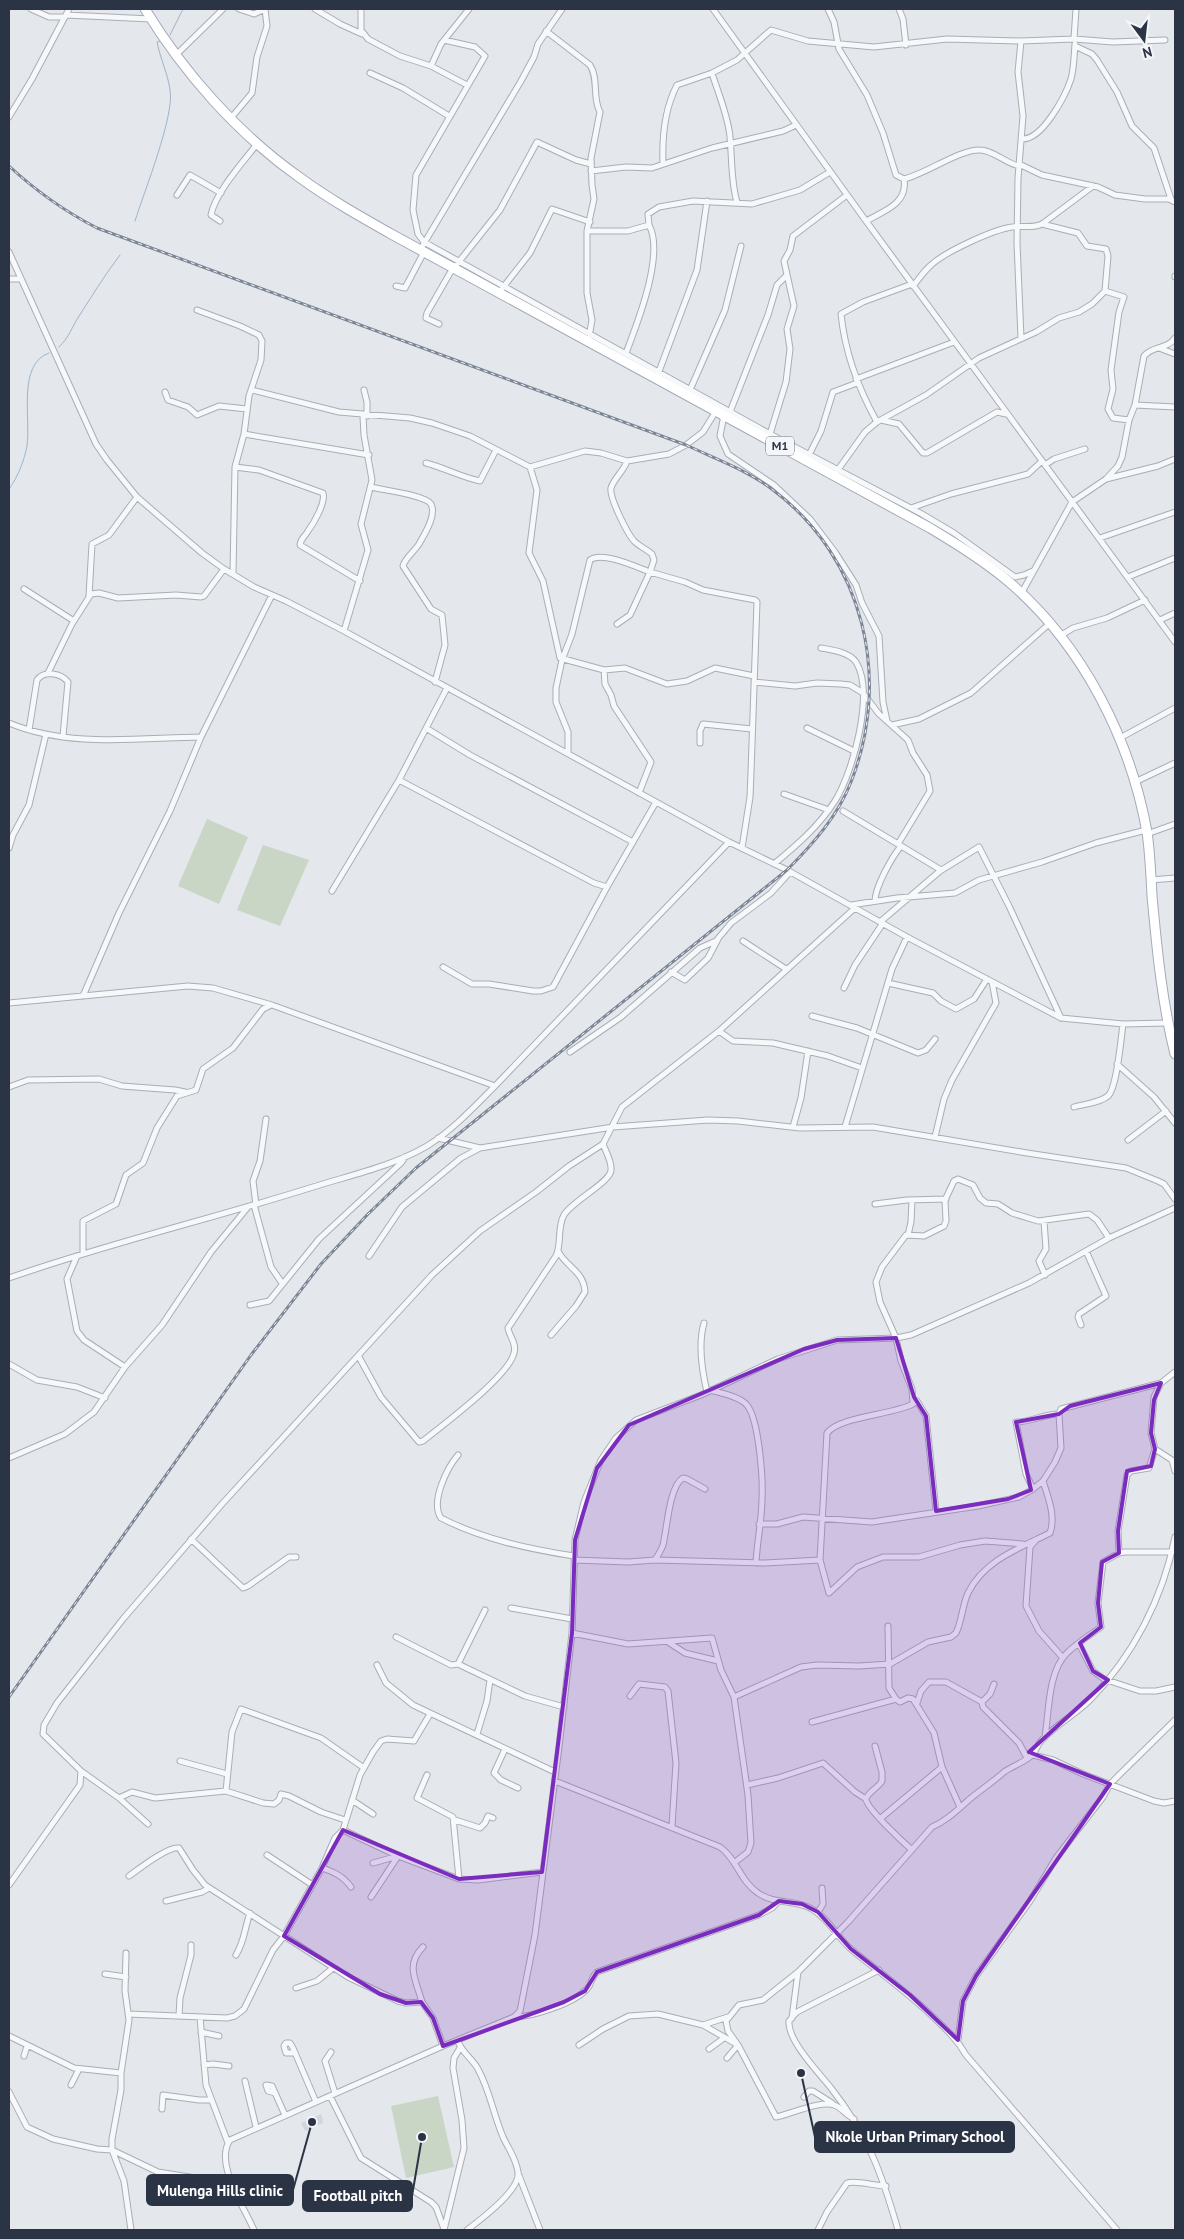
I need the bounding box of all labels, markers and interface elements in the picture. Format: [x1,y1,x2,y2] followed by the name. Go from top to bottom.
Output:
[1119,15,1169,65] north arrow
[1141,43,1154,62] text: N
[766,436,794,456] road number: M1
[815,2122,1014,2152] callout: Nkole Urban Primary School
[826,2127,1005,2146] text: Nkole Urban Primary School
[147,2175,293,2205] callout: Mulenga Hills clinic
[157,2181,283,2200] text: Mulenga Hills clinic
[303,2181,412,2211] callout: Football pitch
[313,2186,403,2205] text: Football pitch

